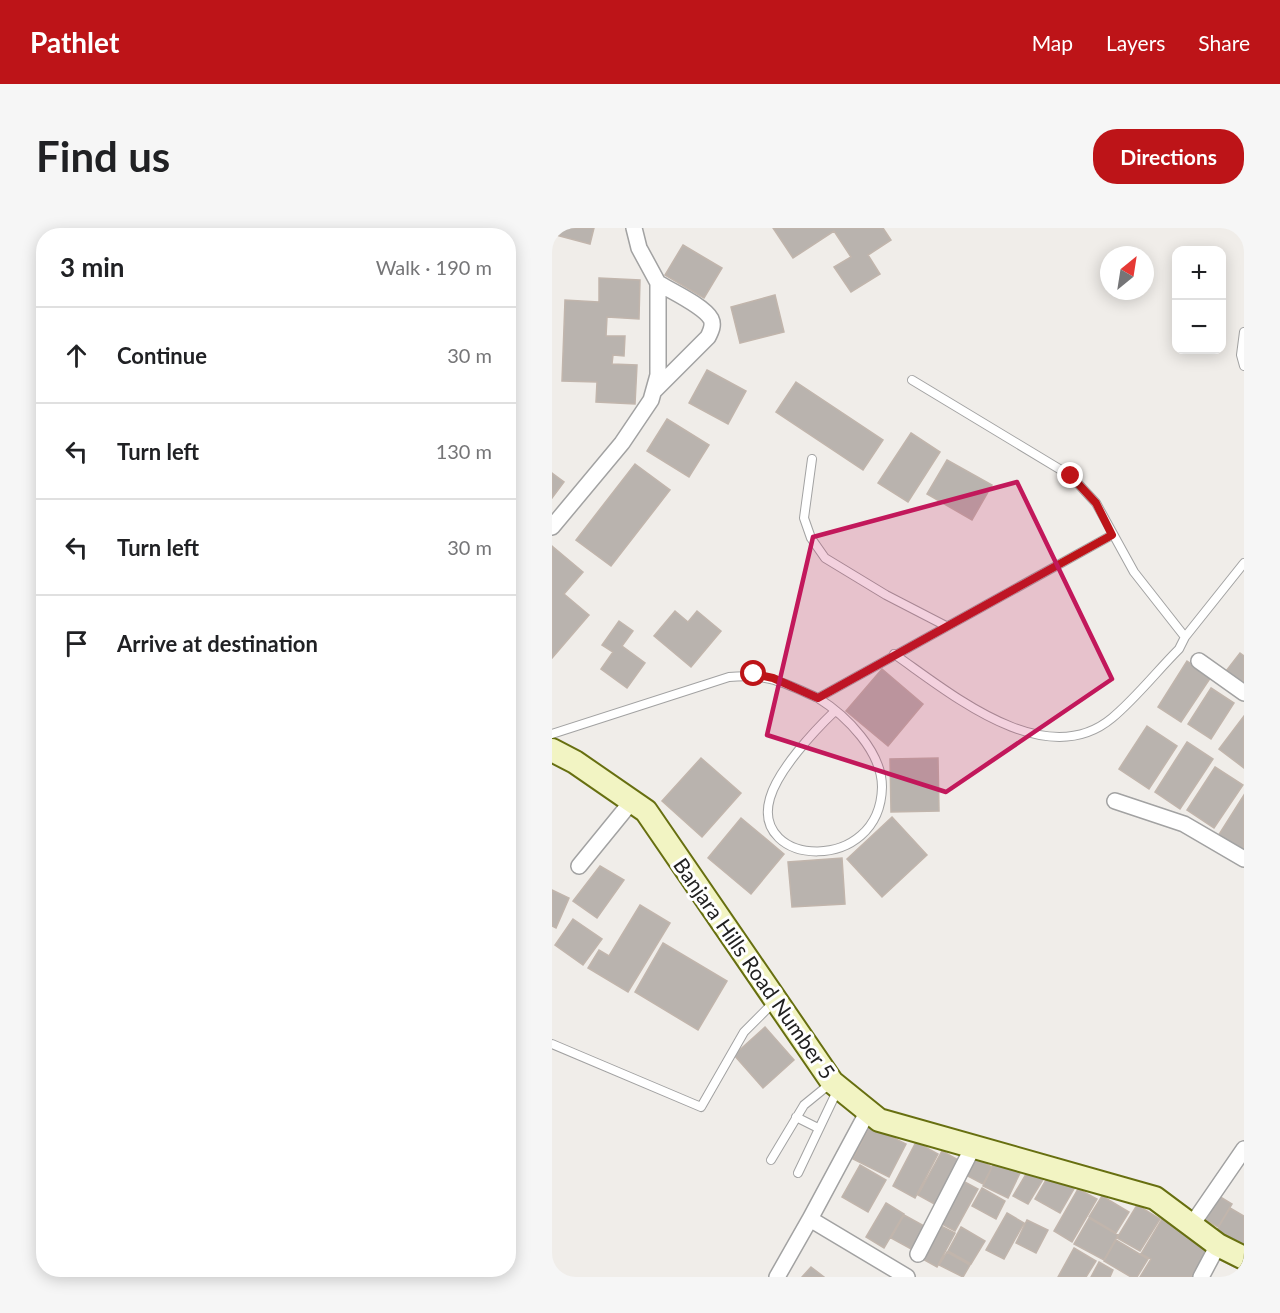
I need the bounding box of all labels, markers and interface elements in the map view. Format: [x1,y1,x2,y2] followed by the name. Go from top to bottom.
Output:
[30,25,119,59] text: Pathlet
[1032,30,1073,55] text: Map
[1106,30,1165,55] text: Layers
[1198,30,1250,55] text: Share
[1093,129,1244,184] button: Directions
[36,131,170,181] text: Find us
[1100,246,1154,300] north arrow
[1172,246,1226,354] map controls
[1172,246,1226,300] button: +
[60,251,124,283] text: 3 min
[376,255,492,279] text: Walk · 190 m
[1172,300,1226,354] button: −
[60,339,93,372] icon: ahead
[117,342,207,369] text: Continue
[447,343,492,367] text: 30 m
[60,435,93,468] icon: left
[117,438,199,465] text: Turn left
[436,439,492,463] text: 130 m
[1057,462,1083,488] route end
[60,531,93,564] icon: left
[117,534,199,561] text: Turn left
[447,535,492,559] text: 30 m
[60,627,93,660] icon: arrive
[117,630,318,657] text: Arrive at destination
[740,660,766,686] route start
[669,853,841,1083] street label: Banjara Hills Road Number 5

